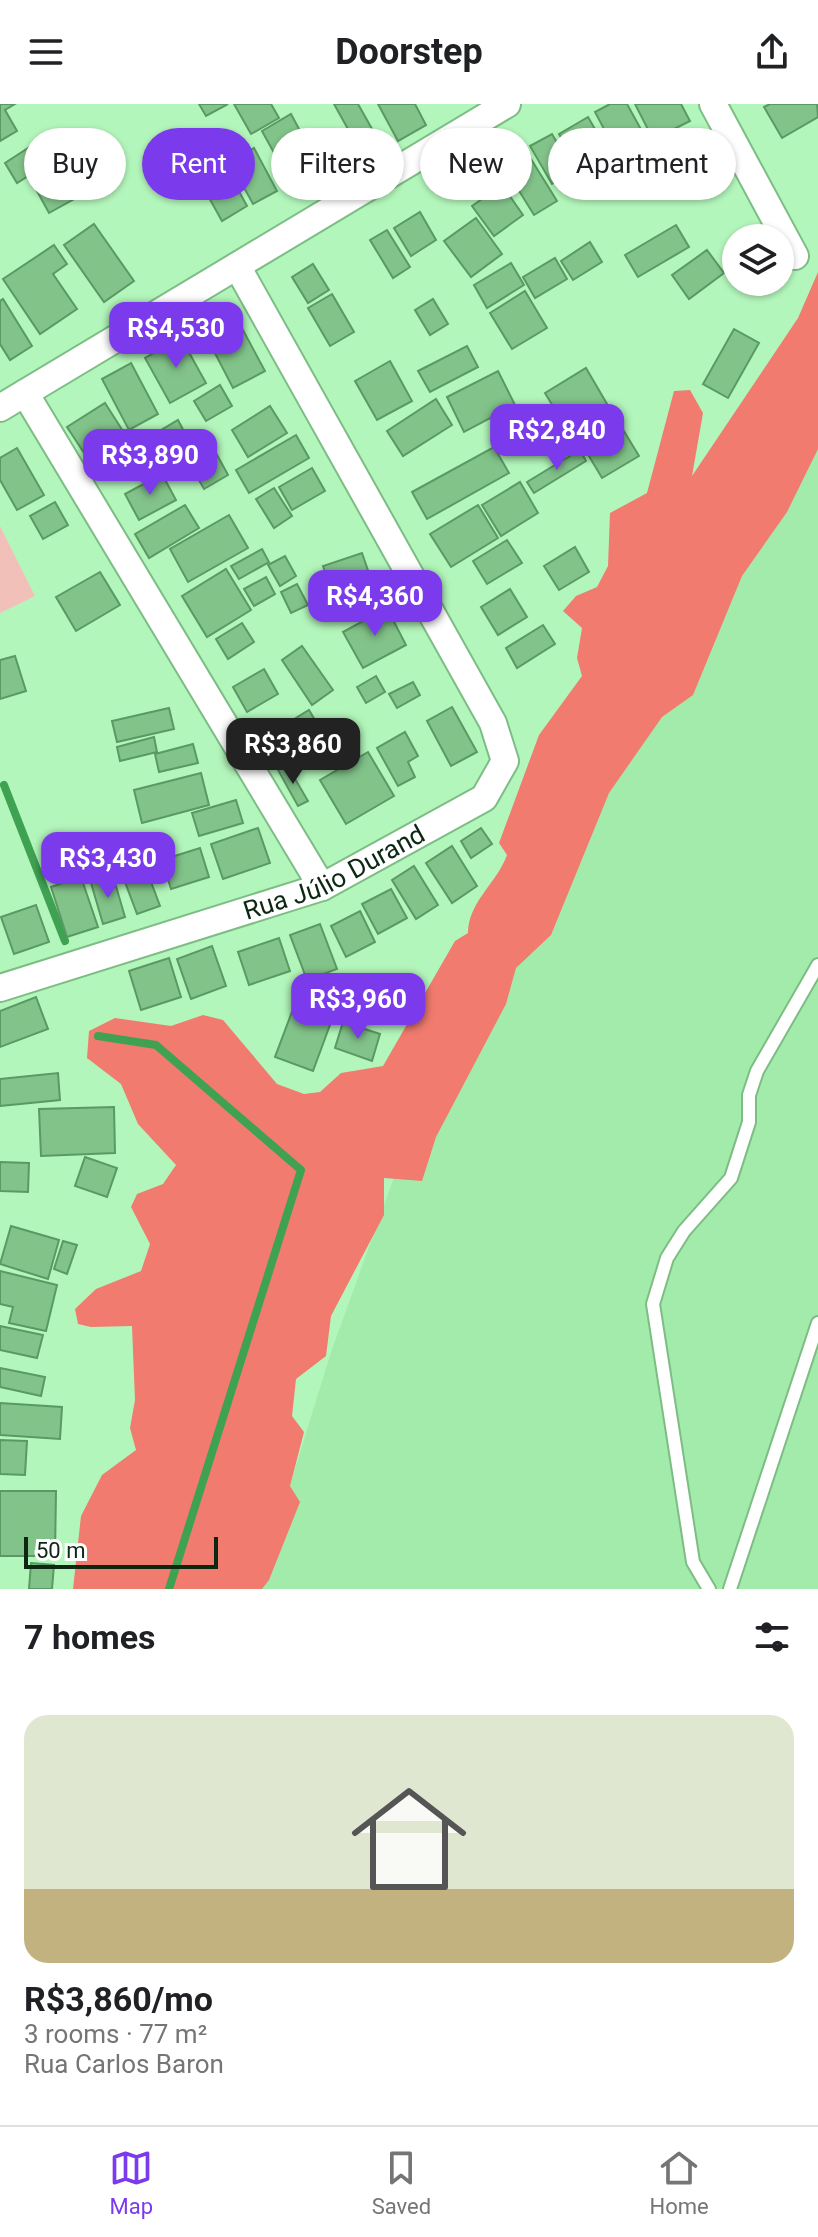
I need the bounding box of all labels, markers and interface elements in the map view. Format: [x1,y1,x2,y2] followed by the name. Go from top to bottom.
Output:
[24,30,68,74] icon: menu
[750,30,794,74] icon: share
[335,31,483,73] text: Doorstep
[24,128,126,200] chip: Buy
[142,128,255,200] chip: Rent
[271,128,404,200] chip: Filters
[420,128,532,200] chip: New
[548,128,736,200] chip: Apartment
[722,224,794,296] map controls
[722,224,794,296] button: layers
[102,302,250,370] pin: R$4,530
[127,313,225,343] text: R$4,530
[483,404,631,472] pin: R$2,840
[508,415,606,445] text: R$2,840
[76,429,224,497] pin: R$3,890
[101,440,199,470] text: R$3,890
[301,570,449,638] pin: R$4,360
[326,581,424,611] text: R$4,360
[219,718,367,786] pin: R$3,860
[244,729,342,759] text: R$3,860
[240,819,430,926] street label: Rua Júlio Durand
[34,832,182,900] pin: R$3,430
[59,843,157,873] text: R$3,430
[284,973,432,1041] pin: R$3,960
[309,984,407,1014] text: R$3,960
[24,1533,218,1569] scale bar
[36,1538,85,1563] text: 50 m
[750,1615,794,1659] icon: filters
[24,1617,155,1657] text: 7 homes
[337,1767,481,1911] icon: home
[24,1979,213,2019] text: R$3,860/mo
[24,2019,207,2049] text: 3 rooms · 77 m²
[24,2049,224,2079] text: Rua Carlos Baron
[109,2146,153,2219] tab: Map
[372,2146,431,2219] tab: Saved
[650,2146,709,2219] tab: Home

